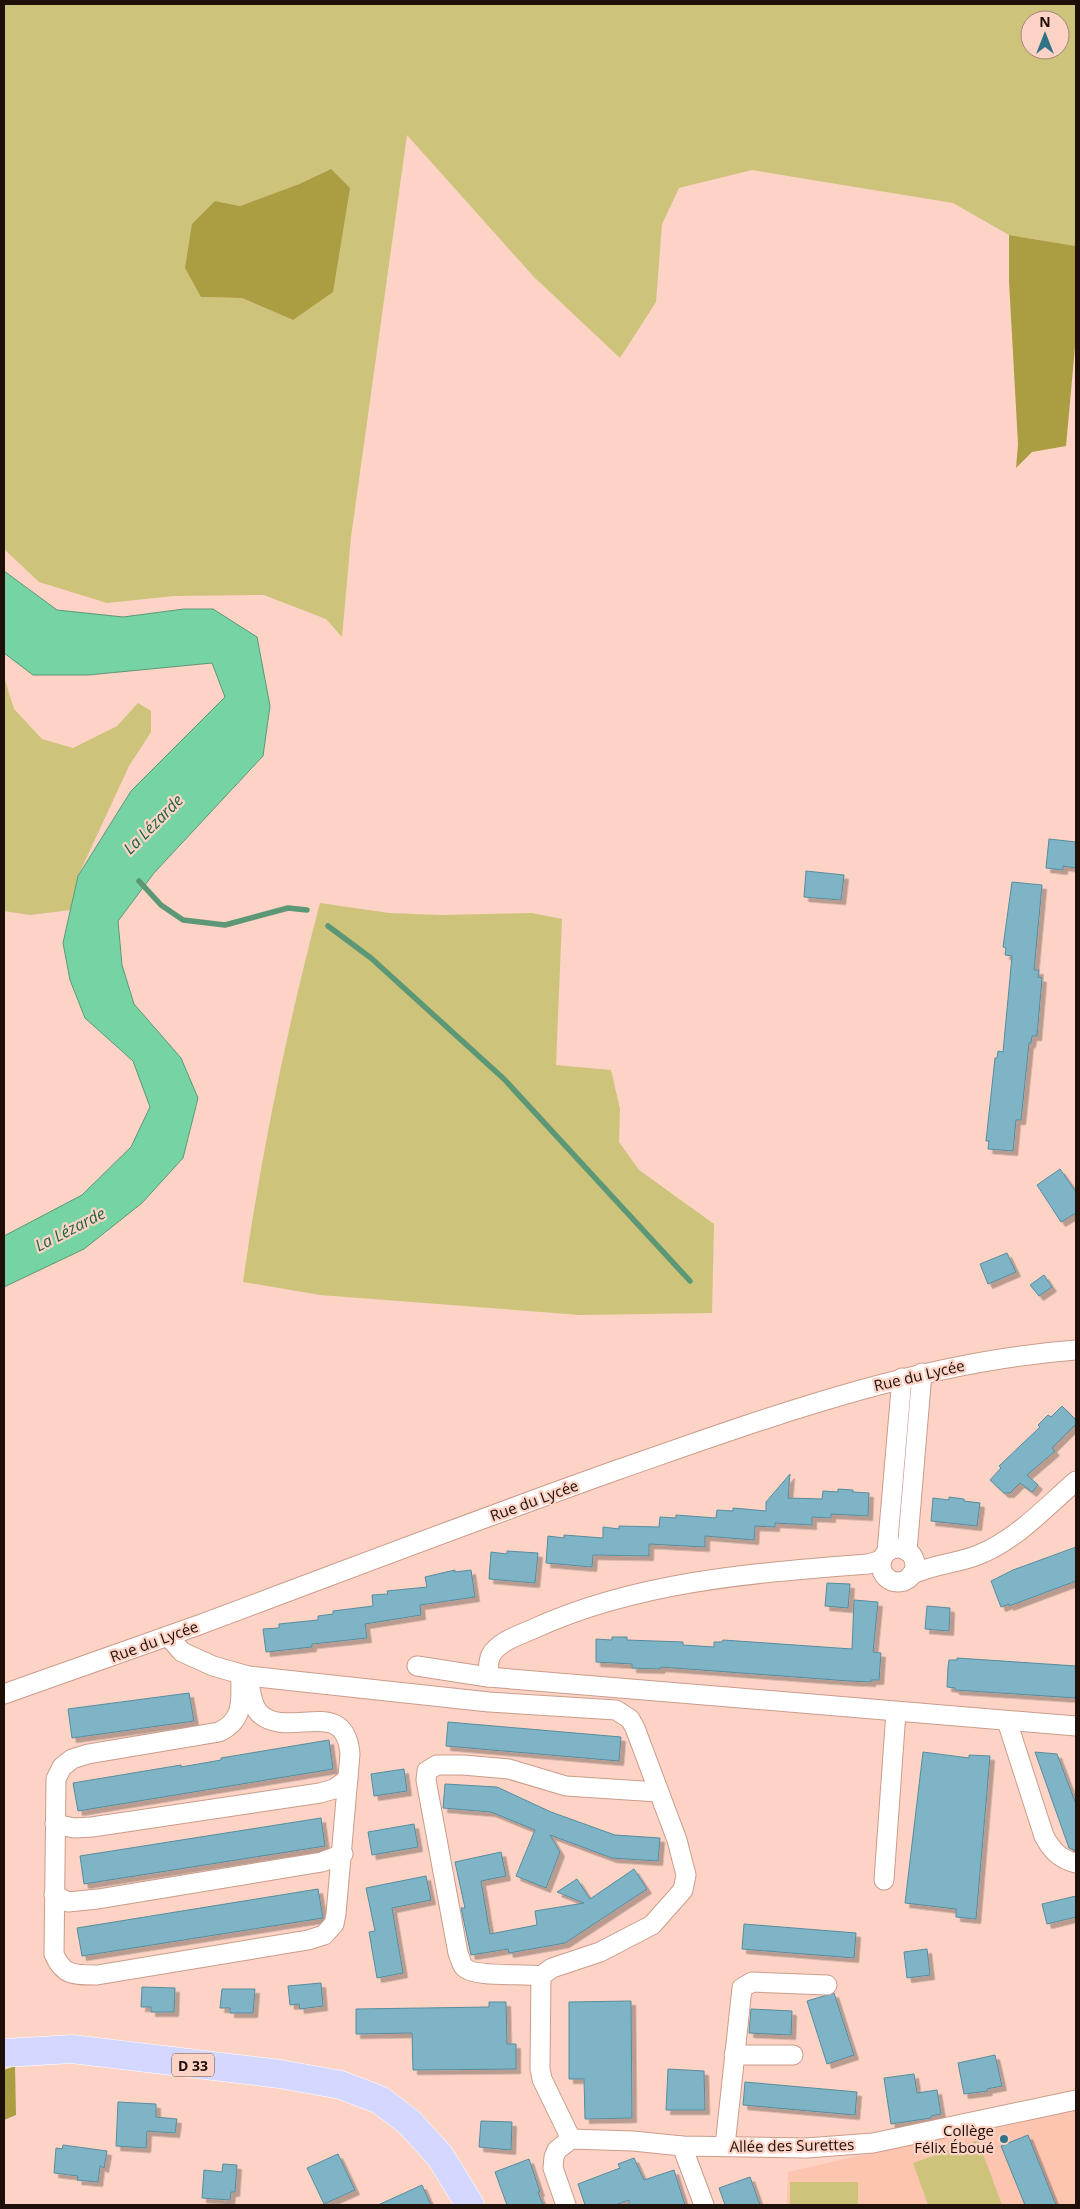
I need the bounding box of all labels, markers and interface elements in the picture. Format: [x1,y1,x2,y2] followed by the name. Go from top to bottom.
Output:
[1020,10,1070,60] north arrow
[1039,12,1051,31] text: N
[118,789,188,859] water label: La Lézarde
[31,1202,109,1256] water label: La Lézarde
[872,1355,966,1395] street label: Rue du Lycée
[487,1475,581,1525] street label: Rue du Lycée
[107,1616,201,1666] street label: Rue du Lycée
[172,2054,214,2076] road number: D 33
[914,2120,994,2157] place label: Collège Félix Éboué
[998,2133,1010,2145] marker: Collège Félix Éboué
[729,2134,855,2156] street label: Allée des Surettes

